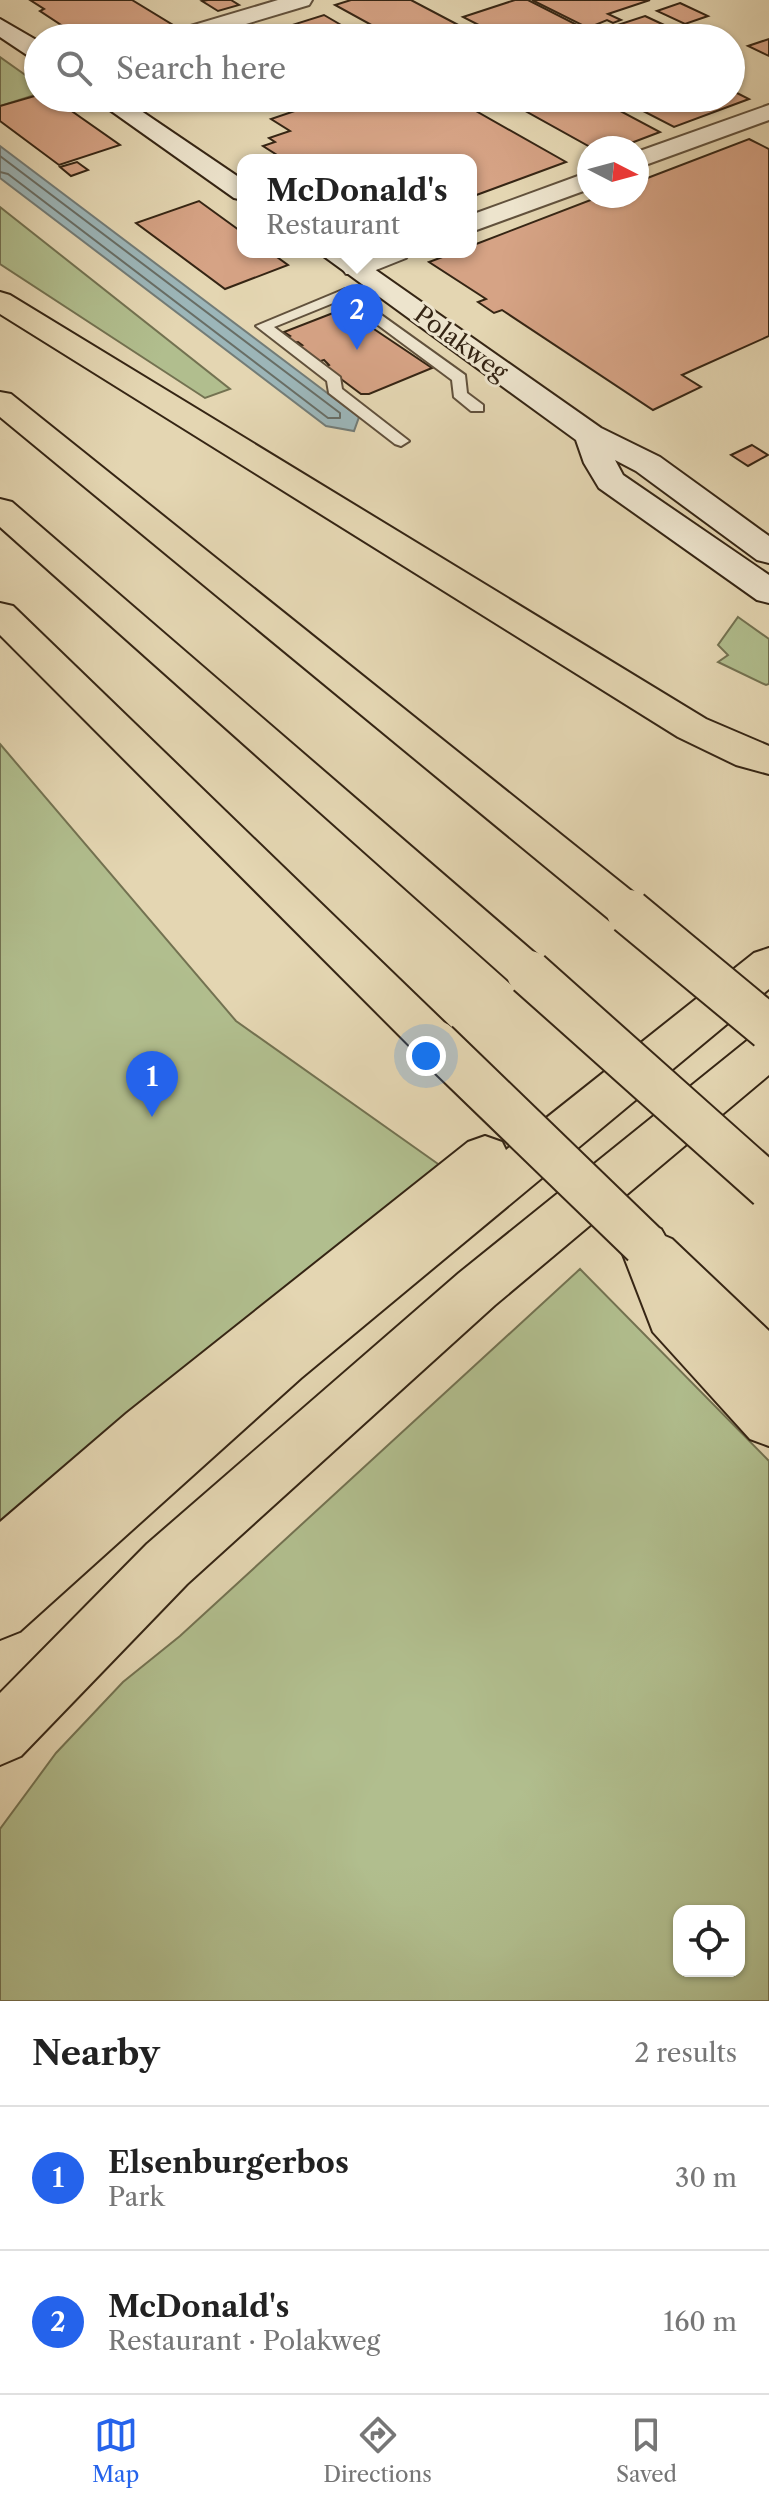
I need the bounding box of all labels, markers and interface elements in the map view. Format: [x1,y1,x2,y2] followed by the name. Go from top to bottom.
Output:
[24,24,745,112] search box
[52,46,96,90] icon: search
[116,50,286,87] text: Search here
[577,136,649,208] north arrow
[237,154,477,258] popup
[266,172,448,209] text: McDonald's
[266,209,400,241] text: Restaurant
[331,284,383,350] pin: 2
[409,299,514,387] street label: Polakweg
[406,1036,446,1076] your location
[126,1051,178,1117] pin: 1
[673,1905,745,1977] map controls
[673,1905,745,1977] button: locate
[32,2032,160,2074] text: Nearby
[634,2037,737,2069] text: 2 results
[108,2144,349,2181] text: Elsenburgerbos
[52,2162,64,2194] text: 1
[675,2162,737,2194] text: 30 m
[108,2181,165,2213] text: Park
[108,2288,289,2325] text: McDonald's
[50,2306,66,2338] text: 2
[663,2306,737,2338] text: 160 m
[108,2325,380,2357] text: Restaurant · Polakweg
[92,2413,139,2488] tab: Map
[323,2413,432,2488] tab: Directions
[616,2413,677,2488] tab: Saved

